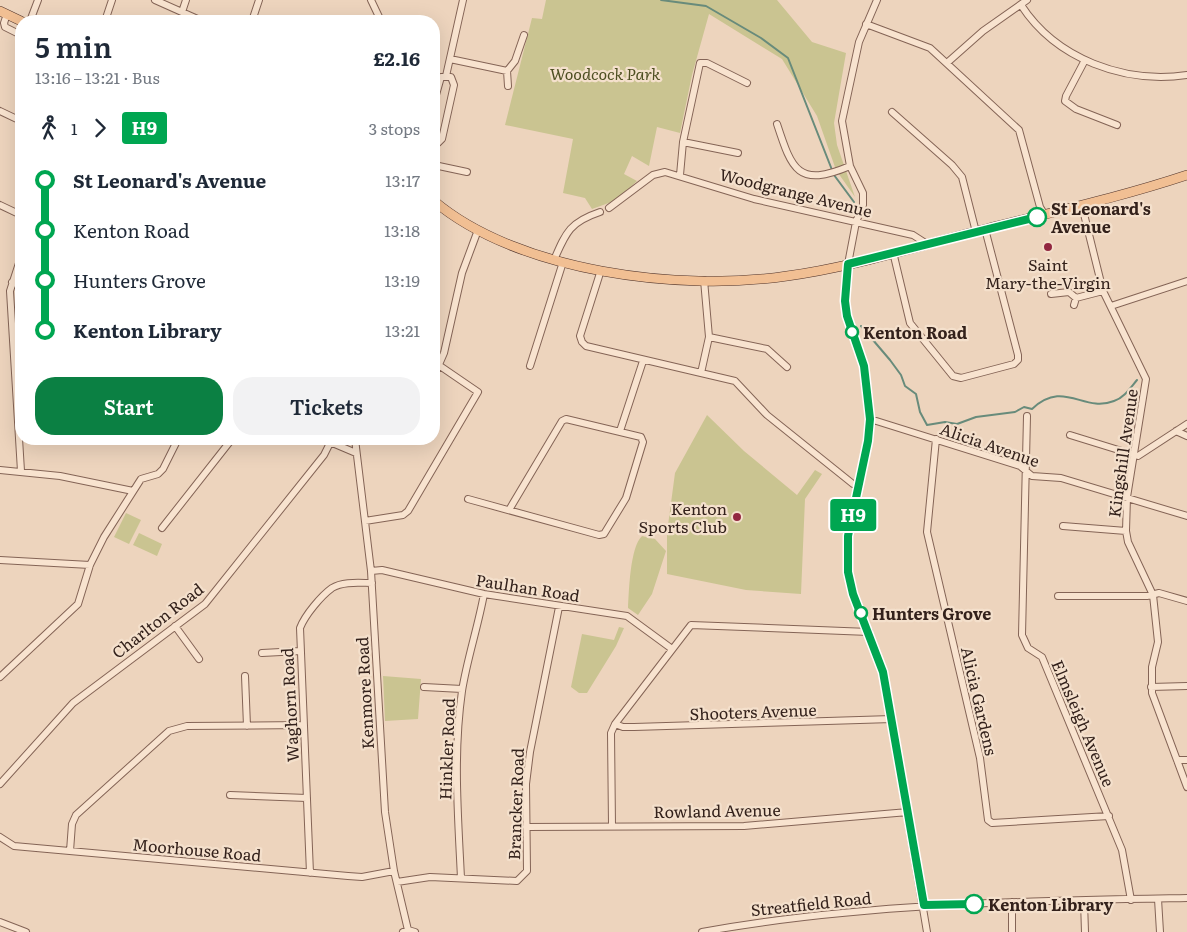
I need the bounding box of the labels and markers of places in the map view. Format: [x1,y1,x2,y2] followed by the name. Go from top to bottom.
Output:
[1051,196,1151,238] place label: St Leonard's Avenue
[1027,207,1047,227] marker: St Leonard's Avenue
[1042,241,1054,253] marker: Saint Mary-the-Virgin
[985,252,1111,294] place label: Saint Mary-the-Virgin
[863,320,968,344] place label: Kenton Road
[845,325,859,339] marker: Kenton Road
[639,496,727,538] place label: Kenton Sports Club
[731,511,743,523] marker: Kenton Sports Club
[872,601,991,625] place label: Hunters Grove
[854,606,868,620] marker: Hunters Grove
[988,892,1113,916] place label: Kenton Library
[964,894,984,914] marker: Kenton Library

